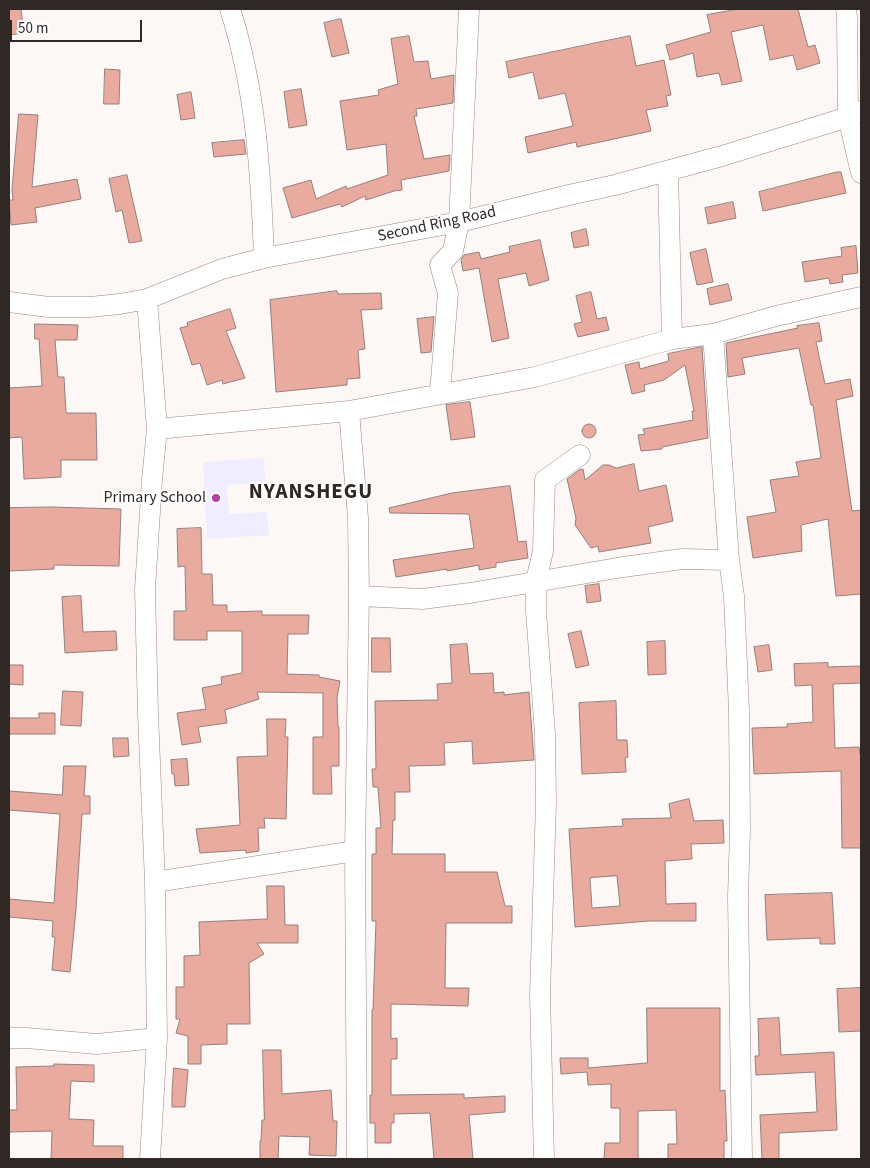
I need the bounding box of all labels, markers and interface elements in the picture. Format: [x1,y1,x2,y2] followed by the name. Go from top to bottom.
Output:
[12,10,145,42] scale bar
[18,18,48,39] text: 50 m
[376,203,498,247] street label: Second Ring Road
[248,480,374,506] district label: NYANSHEGU
[104,488,206,508] place label: Primary School
[210,492,222,504] marker: Primary School

